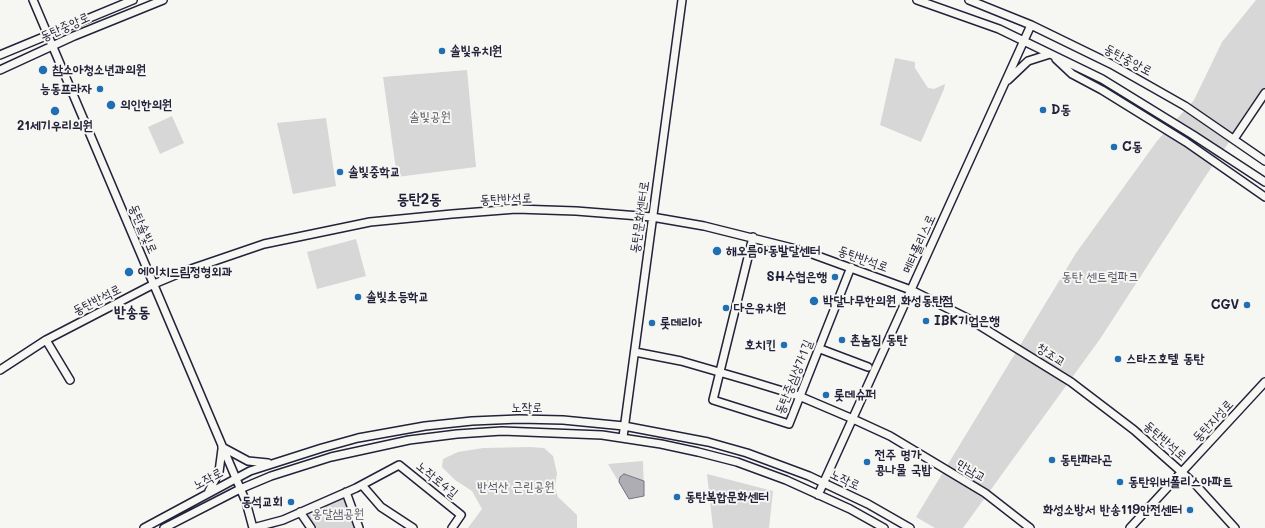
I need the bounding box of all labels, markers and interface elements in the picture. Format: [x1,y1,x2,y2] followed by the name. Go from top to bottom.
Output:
[38,9,92,45] street label: 동탄중앙로
[1101,41,1155,79] street label: 동탄중앙로
[450,43,502,59] place label: 솔빛유치원
[437,46,447,56] marker: 솔빛유치원
[52,62,146,78] place label: 참소아청소년과의원
[37,64,49,76] marker: 참소아청소년과의원
[40,81,92,97] place label: 능동프라자
[95,84,105,94] marker: 능동프라자
[120,97,172,113] place label: 의인한의원
[105,99,117,111] marker: 의인한의원
[1051,102,1071,118] place label: D동
[49,105,61,117] marker: 21세기우리의원
[1038,105,1048,115] marker: D동
[409,109,451,125] park label: 솔빛공원
[17,118,93,134] place label: 21세기우리의원
[1122,139,1142,155] place label: C동
[1109,142,1119,152] marker: C동
[348,164,400,180] place label: 솔빛중학교
[335,167,345,177] marker: 솔빛중학교
[627,180,653,254] street label: 동탄문화센터로
[397,190,441,208] district label: 동탄2동
[480,190,532,208] street label: 동탄반석로
[126,202,160,256] street label: 동탄솔빛로
[899,212,939,276] street label: 메타폴리스로
[726,243,820,259] place label: 해오름아동발달센터
[836,243,890,275] street label: 동탄반석로
[711,245,723,257] marker: 해오름아동발달센터
[138,264,232,280] place label: 에이치드림정형외과
[123,266,135,278] marker: 에이치드림정형외과
[767,269,827,285] place label: SH수협은행
[1061,269,1139,285] park label: 동탄 센트럴파크
[830,272,840,282] marker: SH수협은행
[70,281,124,319] street label: 동탄반석로
[366,289,429,305] place label: 솔빛초등학교
[353,292,363,302] marker: 솔빛초등학교
[823,293,953,309] place label: 박달나무한의원 화성동탄점
[808,295,820,307] marker: 박달나무한의원 화성동탄점
[1211,297,1239,313] place label: CGV
[734,300,786,316] place label: 다은유치원
[1242,300,1252,310] marker: CGV
[114,303,150,321] district label: 반송동
[721,303,731,313] marker: 다은유치원
[934,313,1000,329] place label: IBK기업은행
[660,315,702,331] place label: 롯데리아
[921,316,931,326] marker: IBK기업은행
[647,318,657,328] marker: 롯데리아
[850,332,907,348] place label: 촌놈집 동탄
[837,335,847,345] marker: 촌놈집 동탄
[745,337,776,353] place label: 호치킨
[772,337,816,417] street label: 동탄중심상가1길
[779,340,789,350] marker: 호치킨
[1034,340,1068,370] street label: 창조교
[1126,351,1204,367] place label: 스타즈호텔 동탄
[1113,354,1123,364] marker: 스타즈호텔 동탄
[834,387,876,403] place label: 롯데슈퍼
[821,390,831,400] marker: 롯데슈퍼
[1189,397,1237,445] street label: 동탄지성로
[511,400,543,416] street label: 노작로
[1140,418,1190,464] street label: 동탄반석로
[875,447,932,478] place label: 전주 명가 콩나물 국밥
[1060,452,1112,468] place label: 동탄파라곤
[1047,455,1057,465] marker: 동탄파라곤
[954,456,988,486] street label: 만남교
[862,457,872,467] marker: 전주 명가 콩나물 국밥
[413,458,461,502] street label: 노작로4길
[190,465,226,493] street label: 노작로
[827,466,863,494] street label: 노작로
[1128,474,1233,490] place label: 동탄위버폴리스아파트
[1115,477,1125,487] marker: 동탄위버폴리스아파트
[477,479,555,495] park label: 반석산 근린공원
[685,489,769,505] place label: 동탄복합문화센터
[672,492,682,502] marker: 동탄복합문화센터
[241,494,283,510] place label: 동석교회
[286,497,296,507] marker: 동석교회
[1043,502,1182,518] place label: 화성소방서 반송119안전센터
[1185,505,1195,515] marker: 화성소방서 반송119안전센터
[312,506,364,522] park label: 옹달샘공원

